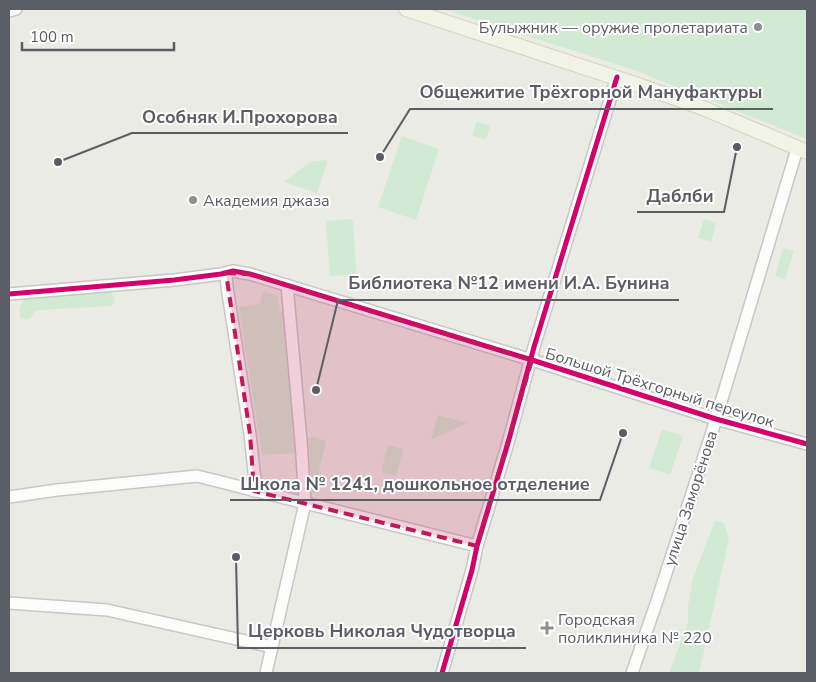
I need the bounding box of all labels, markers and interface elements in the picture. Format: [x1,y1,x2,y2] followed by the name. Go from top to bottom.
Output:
[479,17,748,39] place label: Булыжник — оружие пролетариата
[22,20,175,52] scale bar
[752,21,764,33] marker: Булыжник — оружие пролетариата
[30,27,74,47] text: 100 m
[410,76,773,109] callout: Общежитие Трёхгорной Мануфактуры
[419,80,763,104] text: Общежитие Трёхгорной Мануфактуры
[132,100,348,133] callout: Особняк И.Прохорова
[142,105,338,129] text: Особняк И.Прохорова
[637,179,724,212] callout: Даблби
[646,184,714,208] text: Даблби
[203,190,330,212] place label: Академия джаза
[187,194,199,206] marker: Академия джаза
[338,267,679,300] callout: Библиотека №12 имени И.А. Бунина
[348,271,670,295] text: Библиотека №12 имени И.А. Бунина
[543,343,777,433] street label: Большой Трёхгорный переулок
[659,428,723,569] street label: улица Заморёнова
[230,467,600,500] callout: Школа № 1241, дошкольное отделение
[240,472,590,496] text: Школа № 1241, дошкольное отделение
[558,609,712,649] place label: Городская поликлиника № 220
[238,615,526,648] callout: Церковь Николая Чудотворца
[248,619,516,643] text: Церковь Николая Чудотворца
[540,621,554,635] marker: Городская поликлиника № 220

